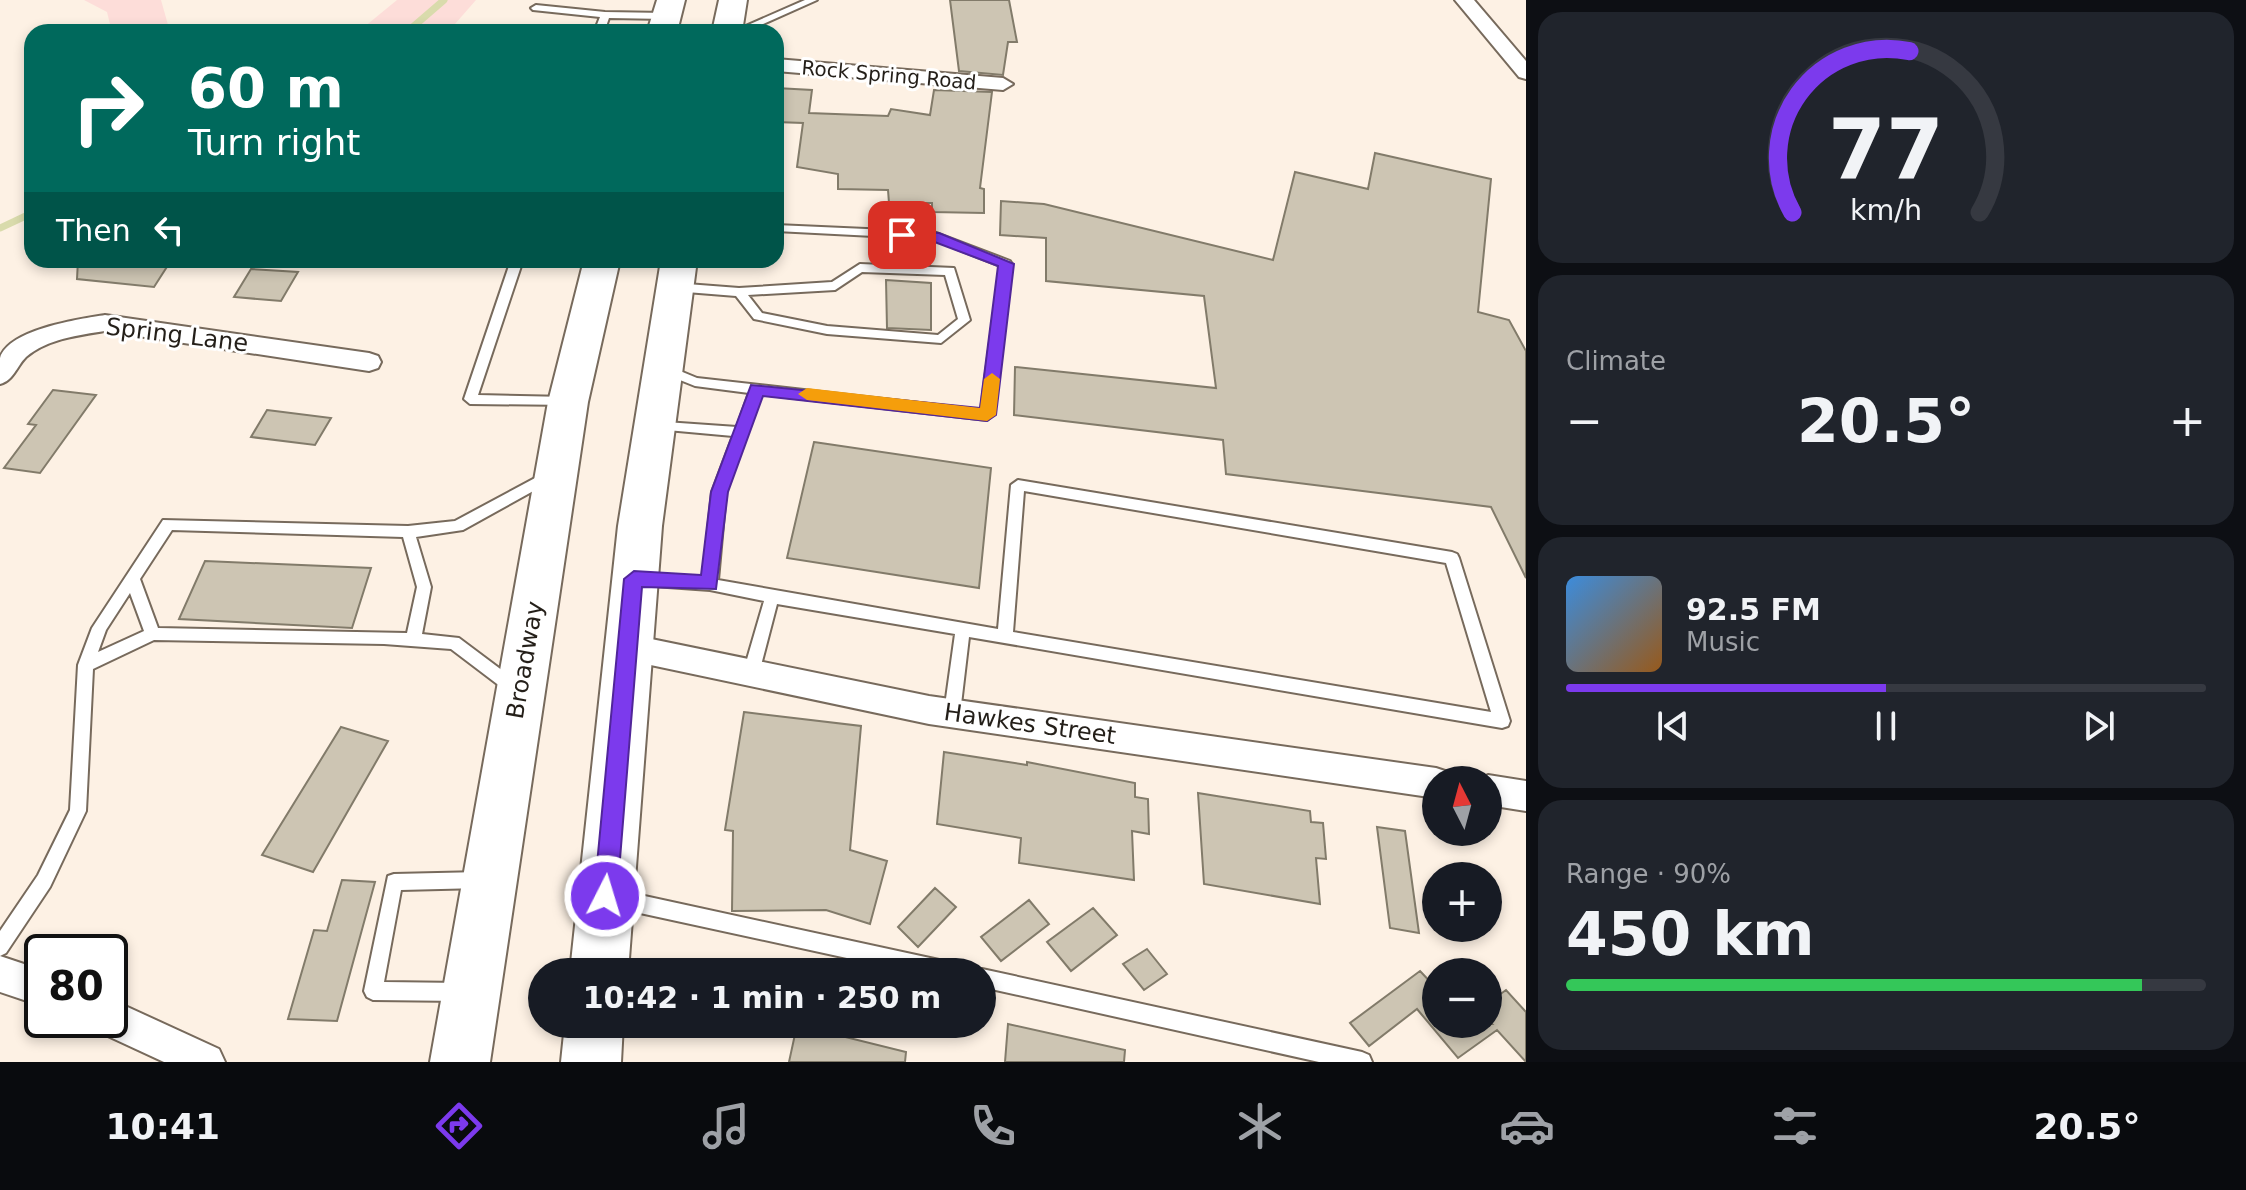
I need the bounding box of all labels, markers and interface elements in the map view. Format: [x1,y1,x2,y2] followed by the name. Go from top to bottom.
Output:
[188,55,344,120] text: 60 m
[801,55,977,95] street label: Rock Spring Road
[56,56,160,160] icon: right
[1828,102,1944,199] text: 77
[188,122,360,163] text: Turn right
[1850,193,1922,227] text: km/h
[868,201,936,269] pin
[147,208,191,252] icon: left
[56,213,131,248] text: Then
[880,213,924,257] icon: arrive
[104,312,250,358] street label: Spring Lane
[1566,346,1666,376] text: Climate
[1797,386,1975,456] text: 20.5°
[1566,395,1603,446] text: −
[2169,395,2206,446] text: +
[1686,592,1821,627] text: 92.5 FM
[501,599,549,721] street label: Broadway
[1686,627,1760,657] text: Music
[942,698,1118,750] street label: Hawkes Street
[1651,704,1695,748] icon: previous
[1864,704,1908,748] icon: pause
[2077,704,2121,748] icon: next
[1422,766,1502,846] north arrow
[1422,766,1502,1038] map controls
[563,854,647,938] position arrow
[1566,859,1731,889] text: Range · 90%
[1422,862,1502,942] button: +
[1566,899,1815,969] text: 450 km
[24,934,128,1038] speed limit sign: 80
[1422,958,1502,1038] button: −
[583,980,941,1015] text: 10:42 · 1 min · 250 m
[431,1098,487,1154] icon: directions
[698,1098,754,1154] icon: music
[965,1098,1021,1154] icon: phone
[1232,1098,1288,1154] icon: climate
[1499,1098,1555,1154] icon: car
[1767,1098,1823,1154] icon: filters
[106,1106,220,1147] text: 10:41
[2034,1106,2140,1147] text: 20.5°

